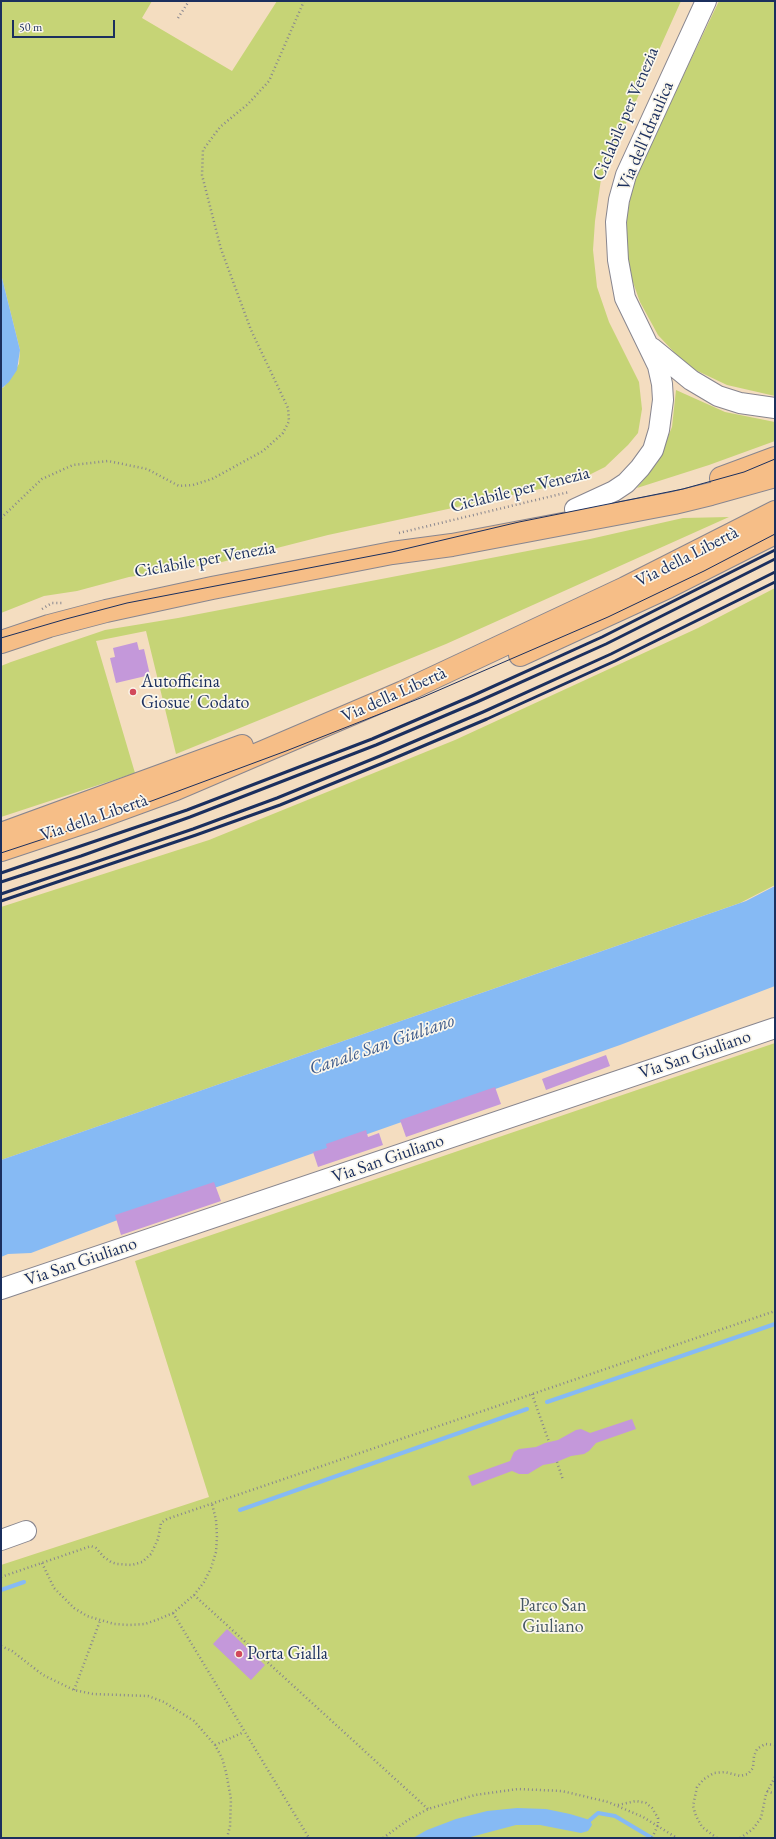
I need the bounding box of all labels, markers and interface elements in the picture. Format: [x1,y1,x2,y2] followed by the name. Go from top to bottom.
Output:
[14,12,117,38] scale bar
[19,19,42,35] text: 50 m
[588,44,664,184] street label: Ciclabile per Venezia
[613,78,679,194] street label: Via dell'Idraulica
[448,462,592,518] street label: Ciclabile per Venezia
[632,522,742,592] street label: Via della Libertà
[133,537,277,583] street label: Ciclabile per Venezia
[338,662,450,728] street label: Via della Libertà
[141,671,250,714] place label: Autofficina Giosue' Codato
[128,687,138,697] marker: Autofficina Giosue' Codato
[37,789,151,847] street label: Via della Libertà
[306,1009,458,1081] water label: Canale San Giuliano
[636,1026,754,1084] street label: Via San Giuliano
[329,1130,447,1188] street label: Via San Giuliano
[22,1233,140,1291] street label: Via San Giuliano
[520,1595,586,1638] park label: Parco San Giuliano
[247,1643,328,1665] place label: Porta Gialla
[234,1649,244,1659] marker: Porta Gialla

